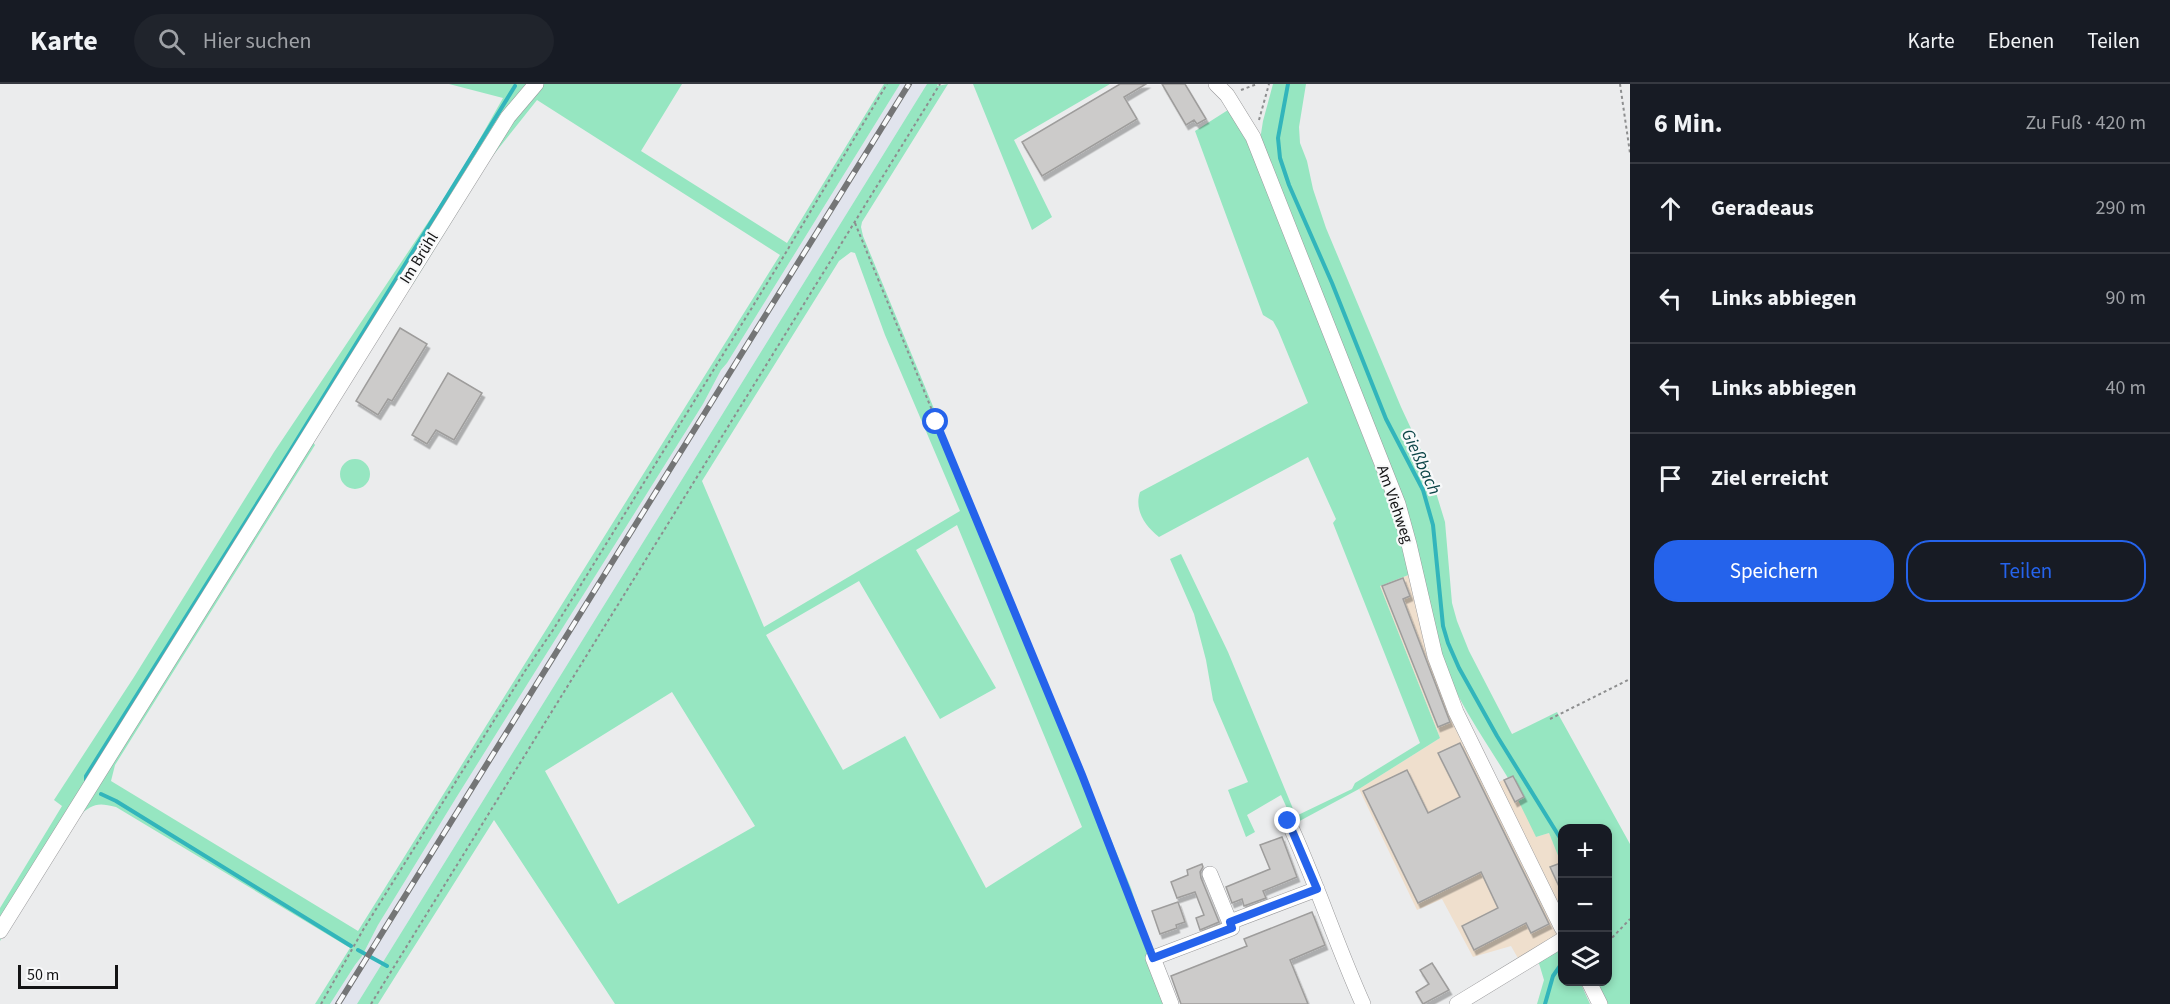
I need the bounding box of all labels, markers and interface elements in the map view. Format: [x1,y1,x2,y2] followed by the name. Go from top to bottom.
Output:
[134,14,554,68] search box
[30,21,98,61] text: Karte
[155,25,188,58] icon: search
[203,25,312,57] text: Hier suchen
[1908,26,1955,56] text: Karte
[1988,26,2054,56] text: Ebenen
[2087,26,2140,56] text: Teilen
[1654,105,1723,142] text: 6 Min.
[2025,109,2146,137] text: Zu Fuß · 420 m
[1654,192,1687,225] icon: ahead
[1711,192,1814,224] text: Geradeaus
[2096,194,2146,222] text: 290 m
[395,228,443,288] street label: Im Brühl
[1654,282,1687,315] icon: left
[1711,282,1857,314] text: Links abbiegen
[2106,284,2146,312] text: 90 m
[1654,372,1687,405] icon: left
[1711,372,1857,404] text: Links abbiegen
[2106,374,2146,402] text: 40 m
[922,408,948,434] route start
[1395,425,1447,499] water label: Gießbach
[1371,462,1419,546] street label: Am Viehweg
[1654,462,1687,495] icon: arrive
[1711,462,1829,494] text: Ziel erreicht
[1654,540,1894,602] button: Speichern
[1906,540,2146,602] button: Teilen
[1274,807,1300,833] route end
[1558,824,1612,986] map controls
[1558,824,1612,878] button: +
[1558,878,1612,932] button: −
[1558,932,1612,986] button: layers
[18,962,118,990] scale bar
[27,964,59,986] text: 50 m

